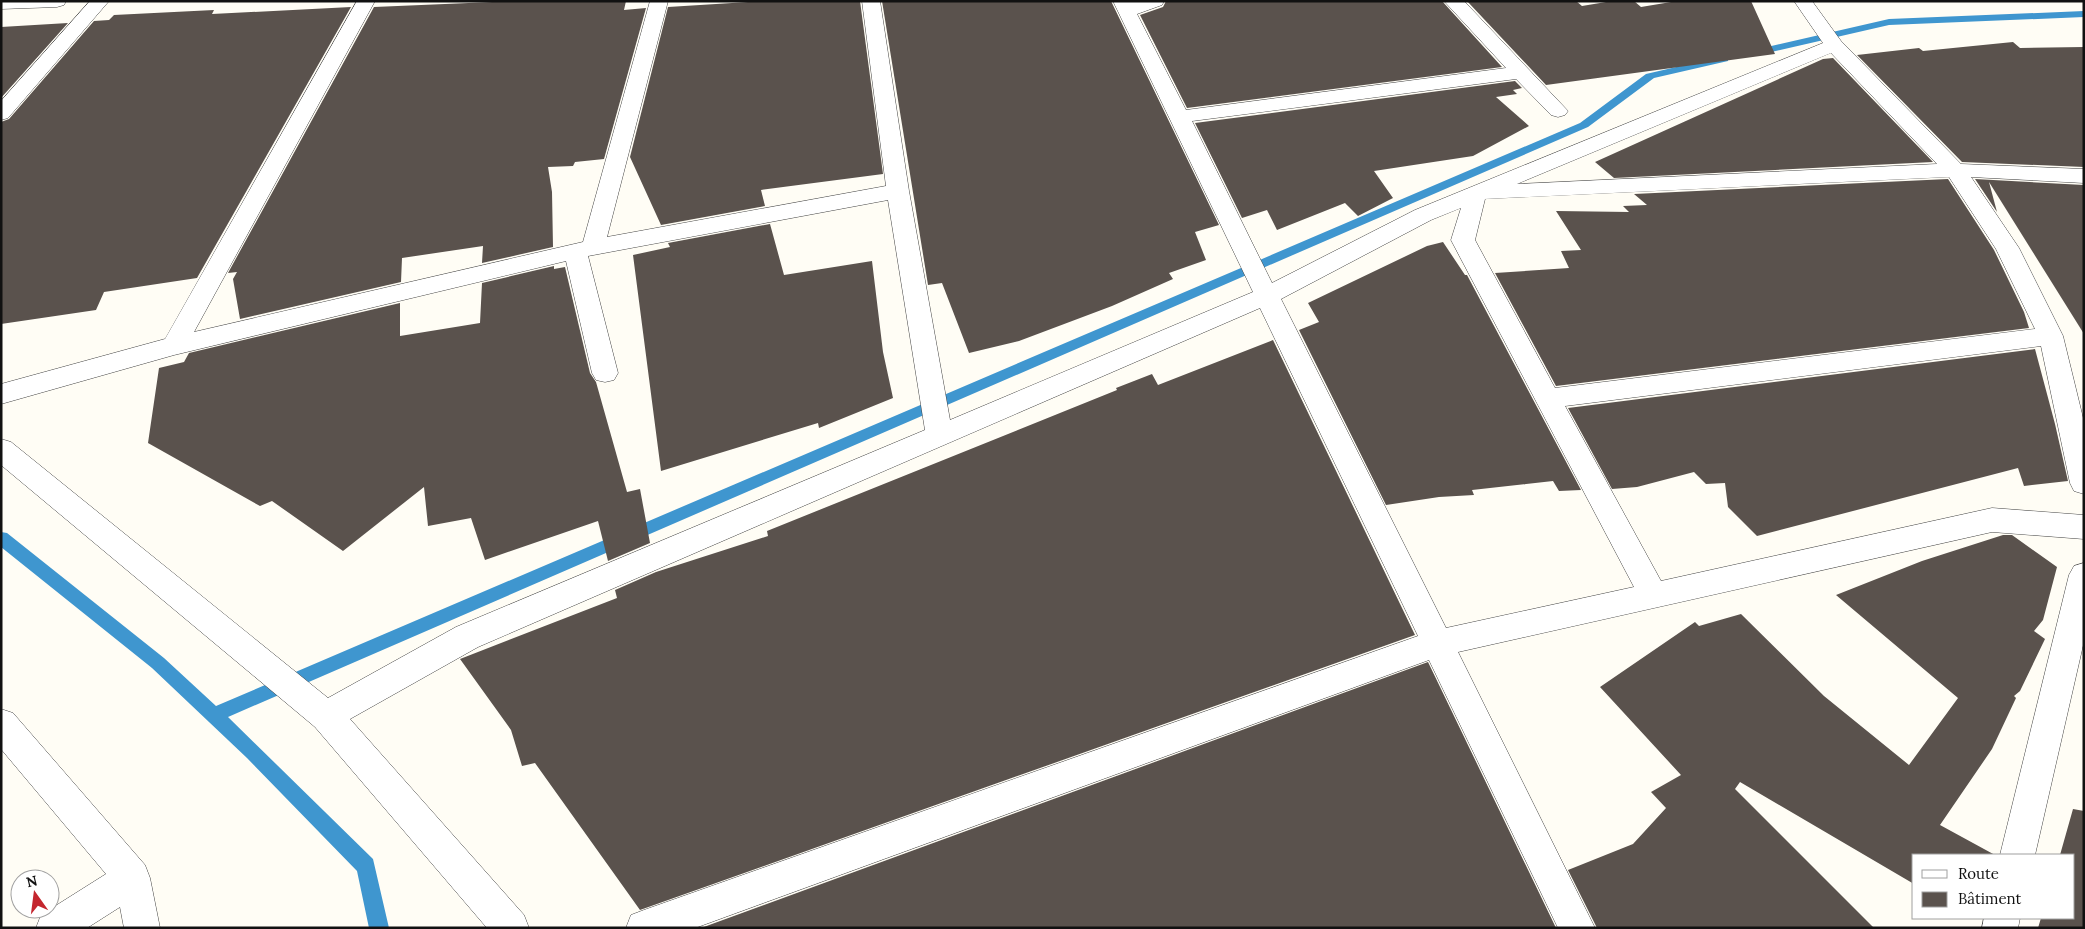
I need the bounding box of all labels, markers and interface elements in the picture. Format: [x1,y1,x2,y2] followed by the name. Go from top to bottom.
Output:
[1912,854,2075,919] legend
[1958,864,1999,883] text: Route
[10,869,60,919] north arrow
[24,871,39,891] text: N
[1958,889,2021,908] text: Bâtiment

